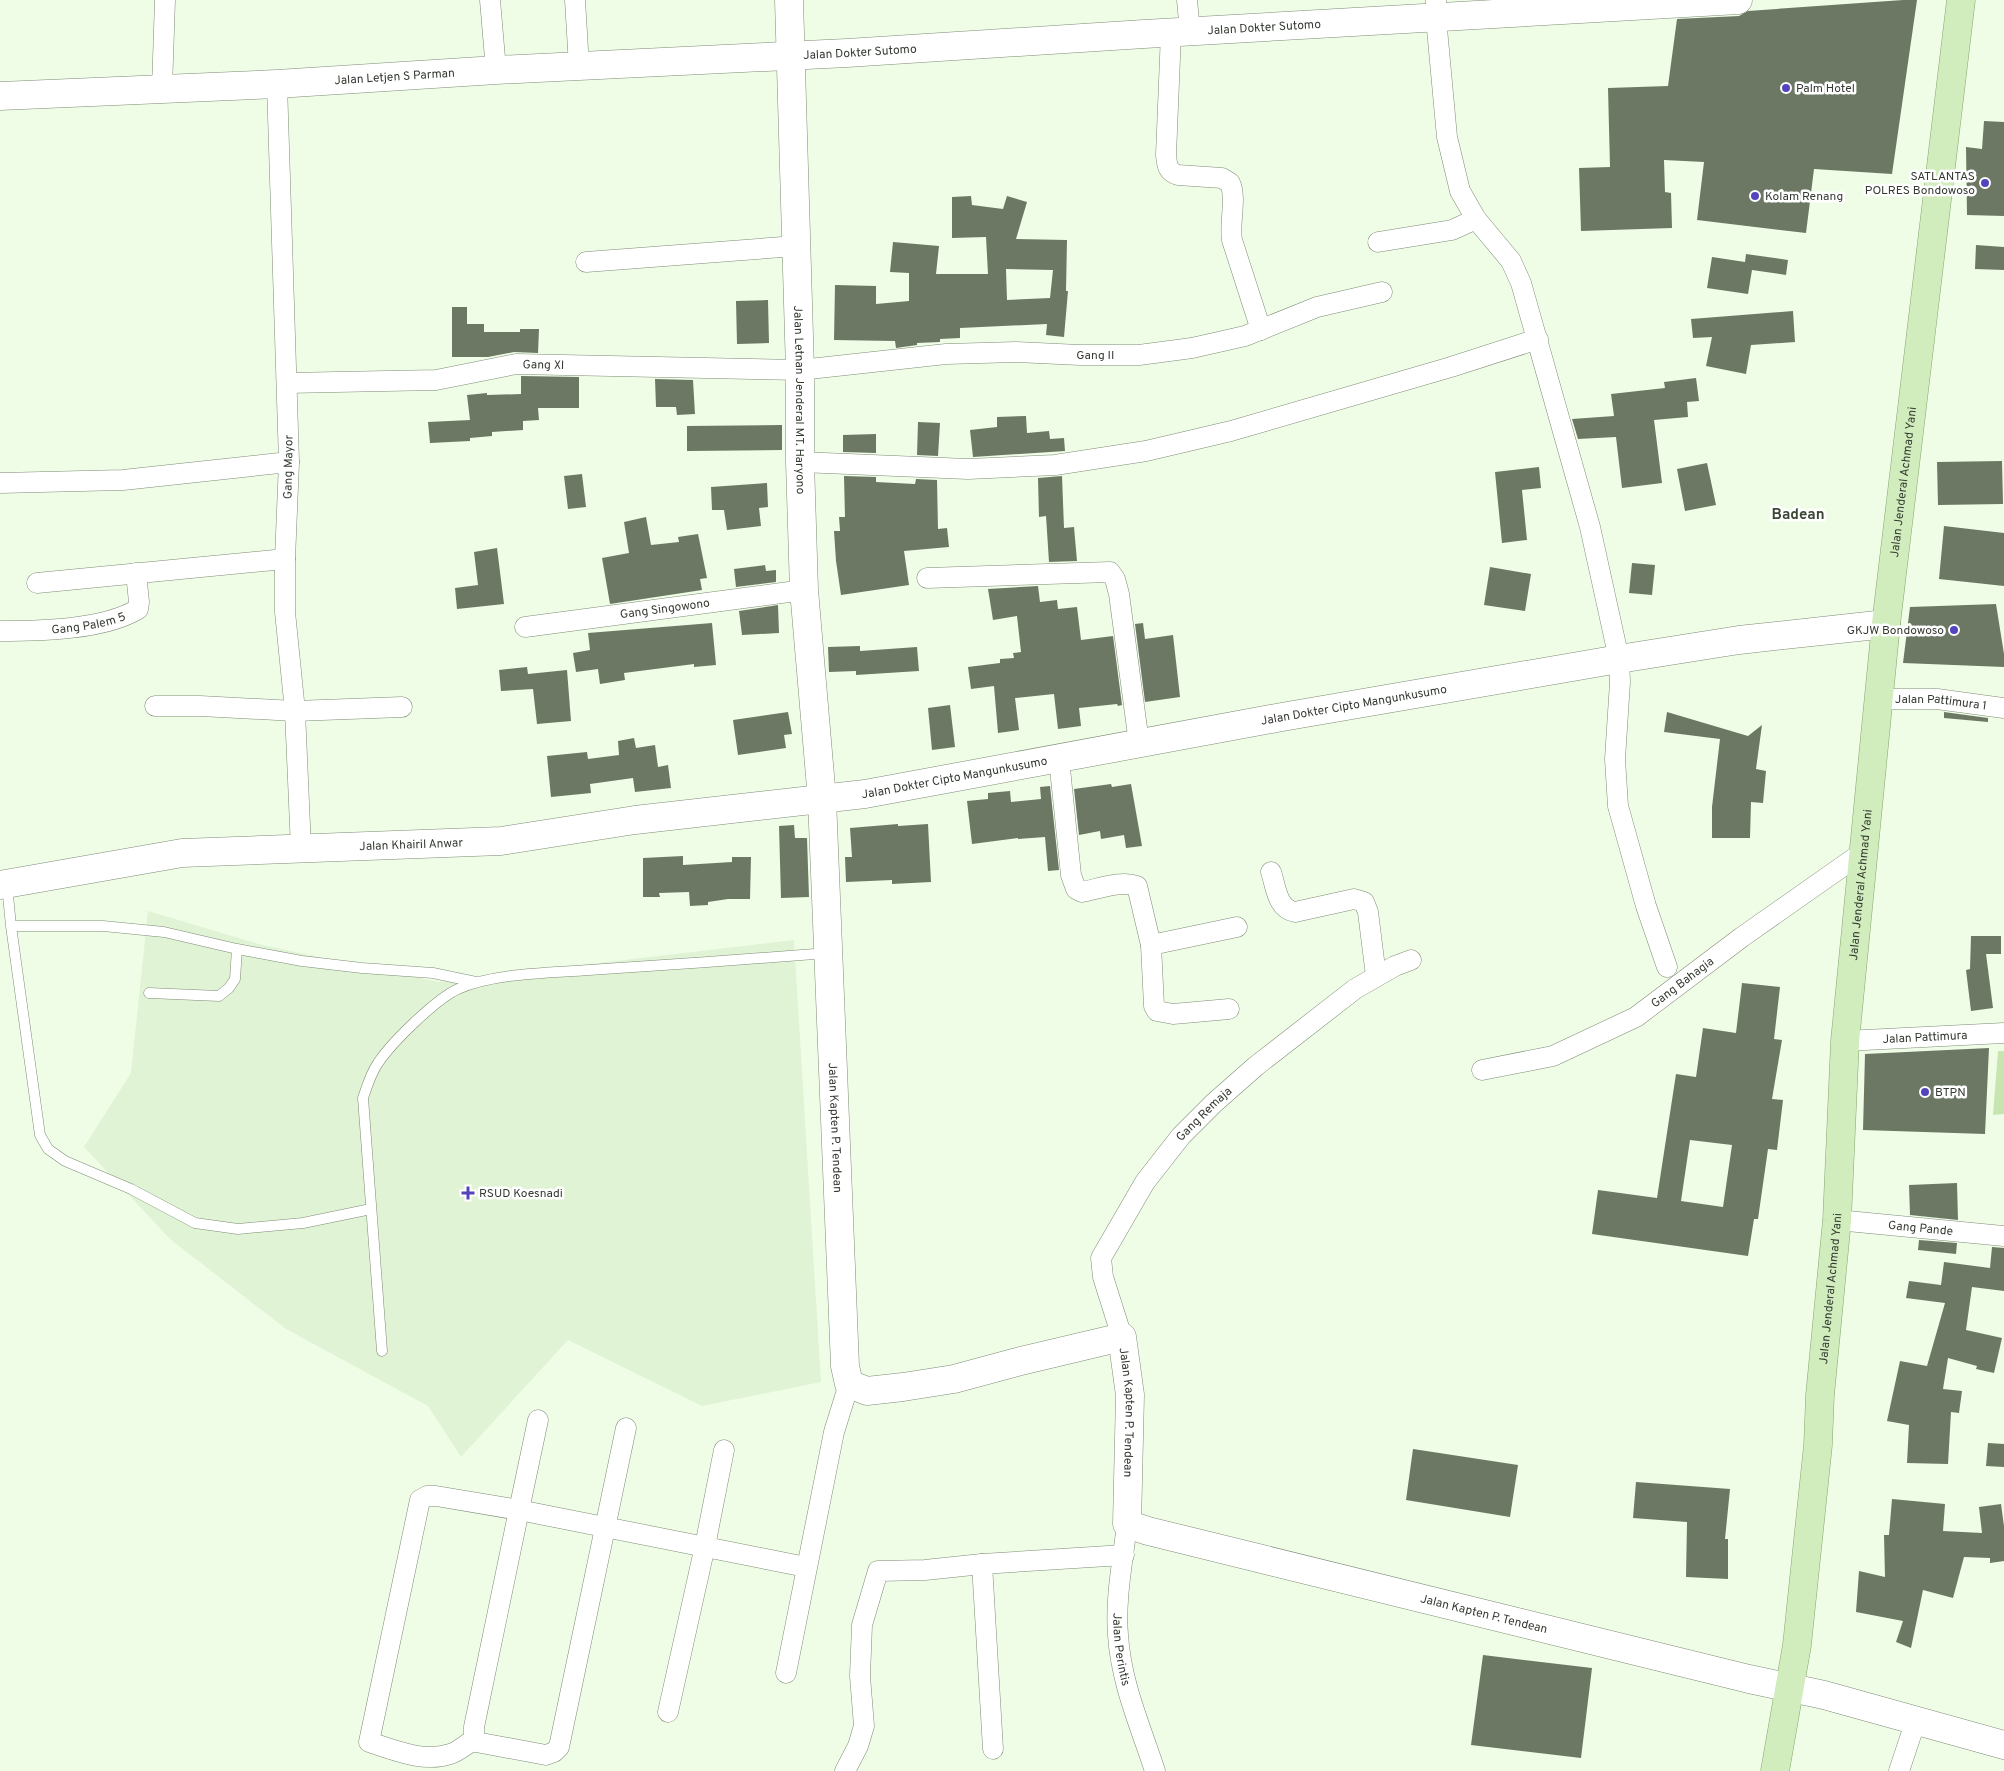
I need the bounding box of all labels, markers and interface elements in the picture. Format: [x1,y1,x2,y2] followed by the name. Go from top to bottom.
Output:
[1207,17,1322,39] street label: Jalan Dokter Sutomo
[803,42,917,64] street label: Jalan Dokter Sutomo
[334,66,455,89] street label: Jalan Letjen S Parman
[1796,81,1855,97] place label: Palm Hotel
[1780,82,1792,94] marker: Palm Hotel
[1865,169,1975,199] place label: SATLANTAS POLRES Bondowoso
[1979,177,1991,189] marker: SATLANTAS POLRES Bondowoso
[1765,189,1843,205] place label: Kolam Renang
[1749,190,1761,202] marker: Kolam Renang
[789,305,808,495] street label: Jalan Letnan Jenderal MT. Haryono
[1076,348,1114,364] street label: Gang II
[522,357,564,374] street label: Gang XI
[1887,406,1921,558] street label: Jalan Jenderal Achmad Yani
[280,434,298,499] street label: Gang Mayor
[1771,506,1825,525] district label: Badean
[619,596,711,623] street label: Gang Singowono
[51,609,128,639] street label: Gang Palem 5
[1847,623,1944,639] place label: GKJW Bondowoso
[1948,624,1960,636] marker: GKJW Bondowoso
[1260,682,1449,730] street label: Jalan Dokter Cipto Mangunkusumo
[1895,692,1988,715] street label: Jalan Pattimura 1
[861,753,1049,803] street label: Jalan Dokter Cipto Mangunkusumo
[1846,809,1877,961] street label: Jalan Jenderal Achmad Yani
[359,835,464,855] street label: Jalan Khairil Anwar
[1648,954,1718,1012] street label: Gang Bahagia
[1882,1028,1968,1048] street label: Jalan Pattimura
[824,1062,845,1193] street label: Jalan Kapten P. Tendean
[1173,1084,1236,1145] street label: Gang Remaja
[1935,1085,1966,1101] place label: BTPN
[1919,1086,1931,1098] marker: BTPN
[461,1186,475,1200] marker: RSUD Koesnadi
[479,1186,563,1202] place label: RSUD Koesnadi
[1816,1213,1846,1365] street label: Jalan Jenderal Achmad Yani
[1887,1218,1954,1240] street label: Gang Pande
[1115,1346,1137,1478] street label: Jalan Kapten P. Tendean
[1418,1591,1549,1638] street label: Jalan Kapten P. Tendean
[1108,1613,1133,1688] street label: Jalan Perintis

